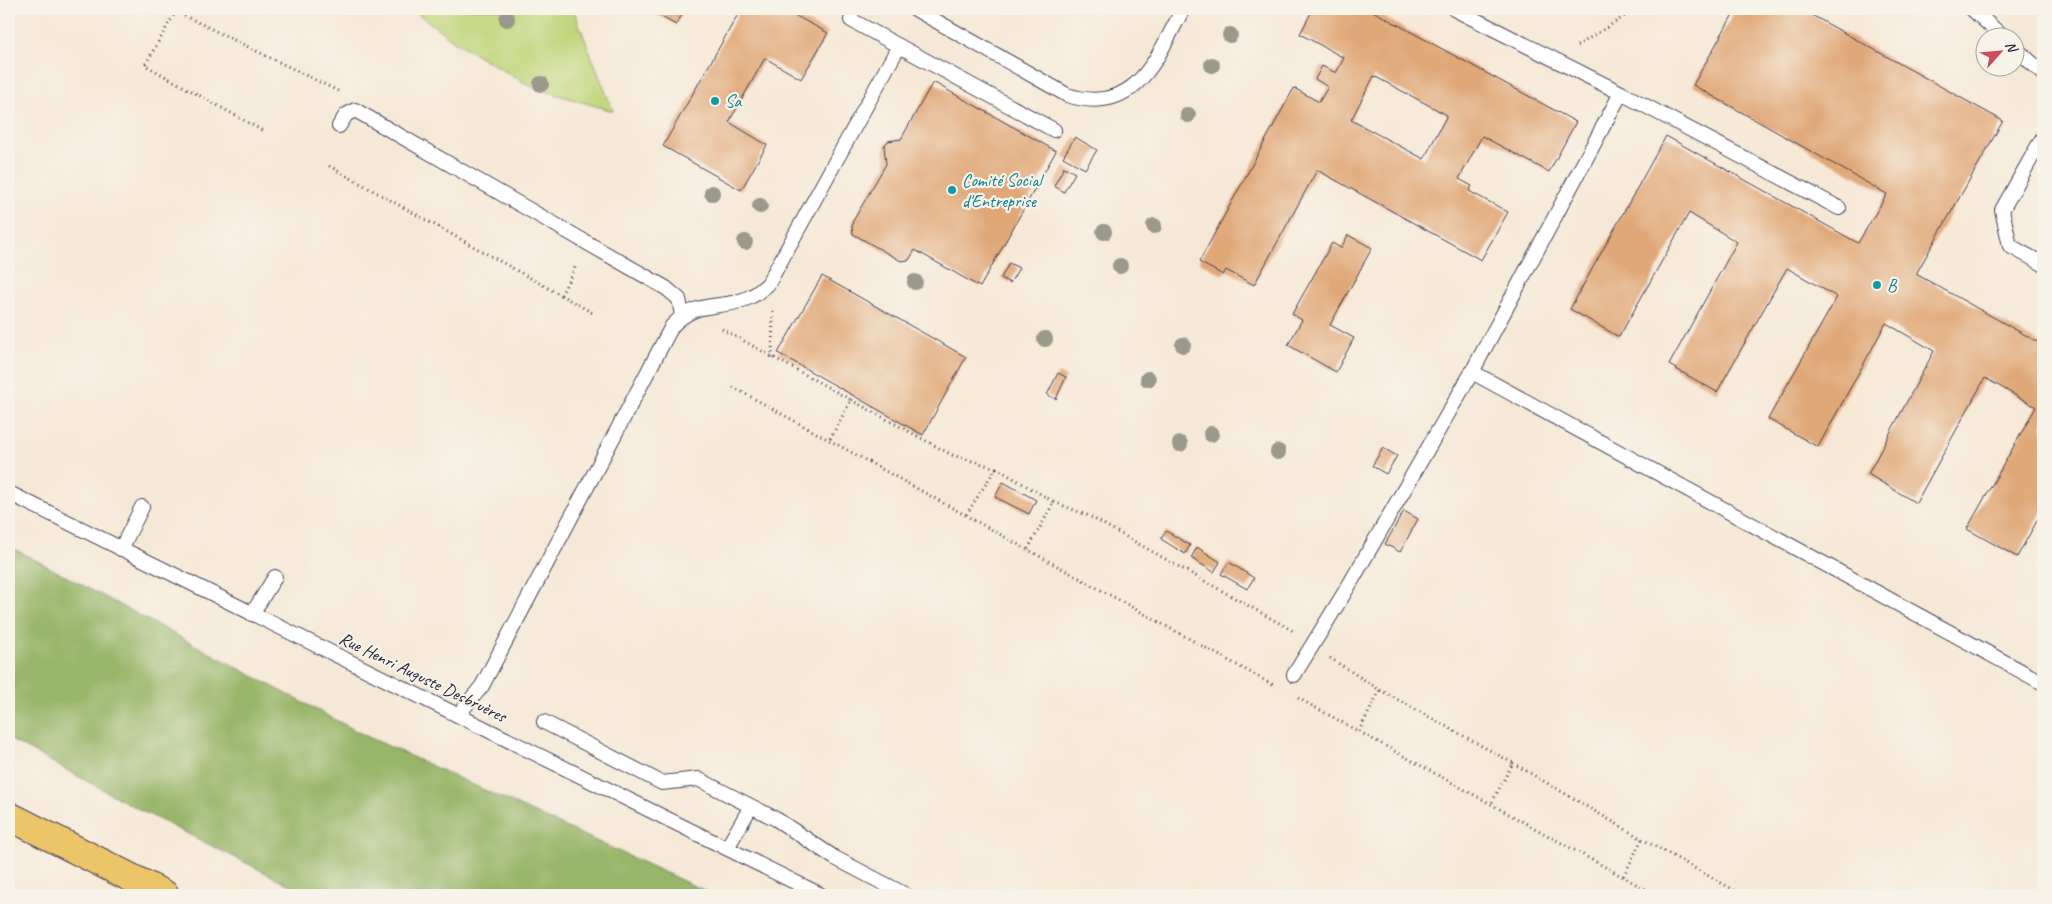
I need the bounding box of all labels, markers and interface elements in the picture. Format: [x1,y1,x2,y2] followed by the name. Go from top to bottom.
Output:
[1974,28,2024,78] north arrow
[2002,39,2022,56] text: N
[725,90,743,112] place label: Sa
[709,95,721,107] marker: Sa
[962,169,1045,212] place label: Comité Social d'Entreprise
[946,184,958,196] marker: Comité Social d'Entreprise
[1887,274,1898,296] place label: B
[1871,279,1883,291] marker: B
[336,627,512,728] street label: Rue Henri Auguste Desbruères

